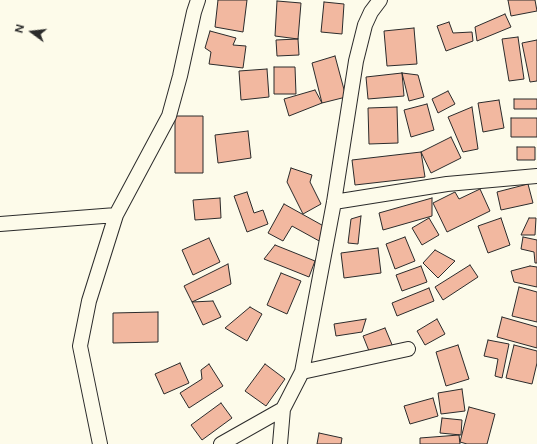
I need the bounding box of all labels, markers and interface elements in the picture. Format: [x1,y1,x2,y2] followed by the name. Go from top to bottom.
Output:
[12,12,52,52] north arrow
[13,23,27,35] text: N

